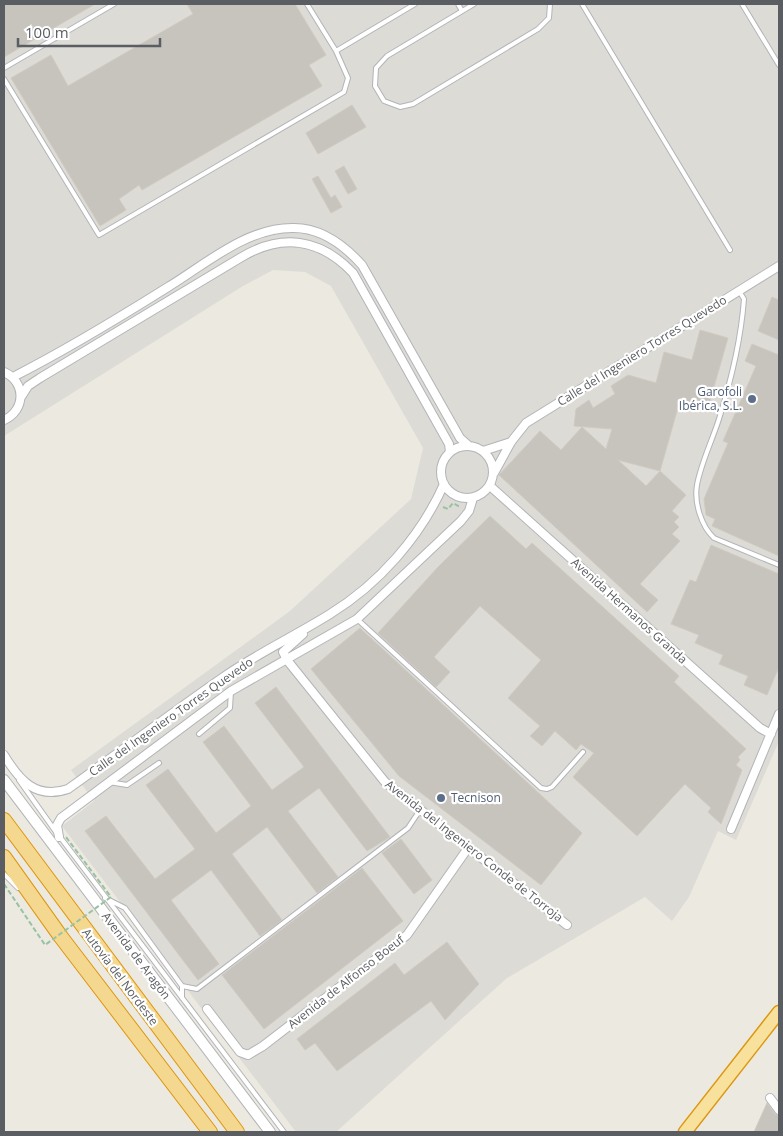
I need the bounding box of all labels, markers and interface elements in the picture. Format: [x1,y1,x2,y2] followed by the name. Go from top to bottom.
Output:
[18,15,160,47] scale bar
[25,22,69,42] text: 100 m
[554,291,730,410] street label: Calle del Ingeniero Torres Quevedo
[679,383,742,414] place label: Garofoli Ibérica, S.L.
[746,393,758,405] marker: Garofoli Ibérica, S.L.
[567,554,691,668] street label: Avenida Hermanos Granda
[85,653,256,780] street label: Calle del Ingeniero Torres Quevedo
[382,776,567,925] street label: Avenida del Ingeniero Conde de Torroja
[451,789,501,806] place label: Tecnison
[435,792,447,804] marker: Tecnison
[98,909,175,1003] street label: Avenida de Aragón
[78,925,163,1029] street label: Autovía del Nordeste
[284,930,408,1032] street label: Avenida de Alfonso Boeuf

